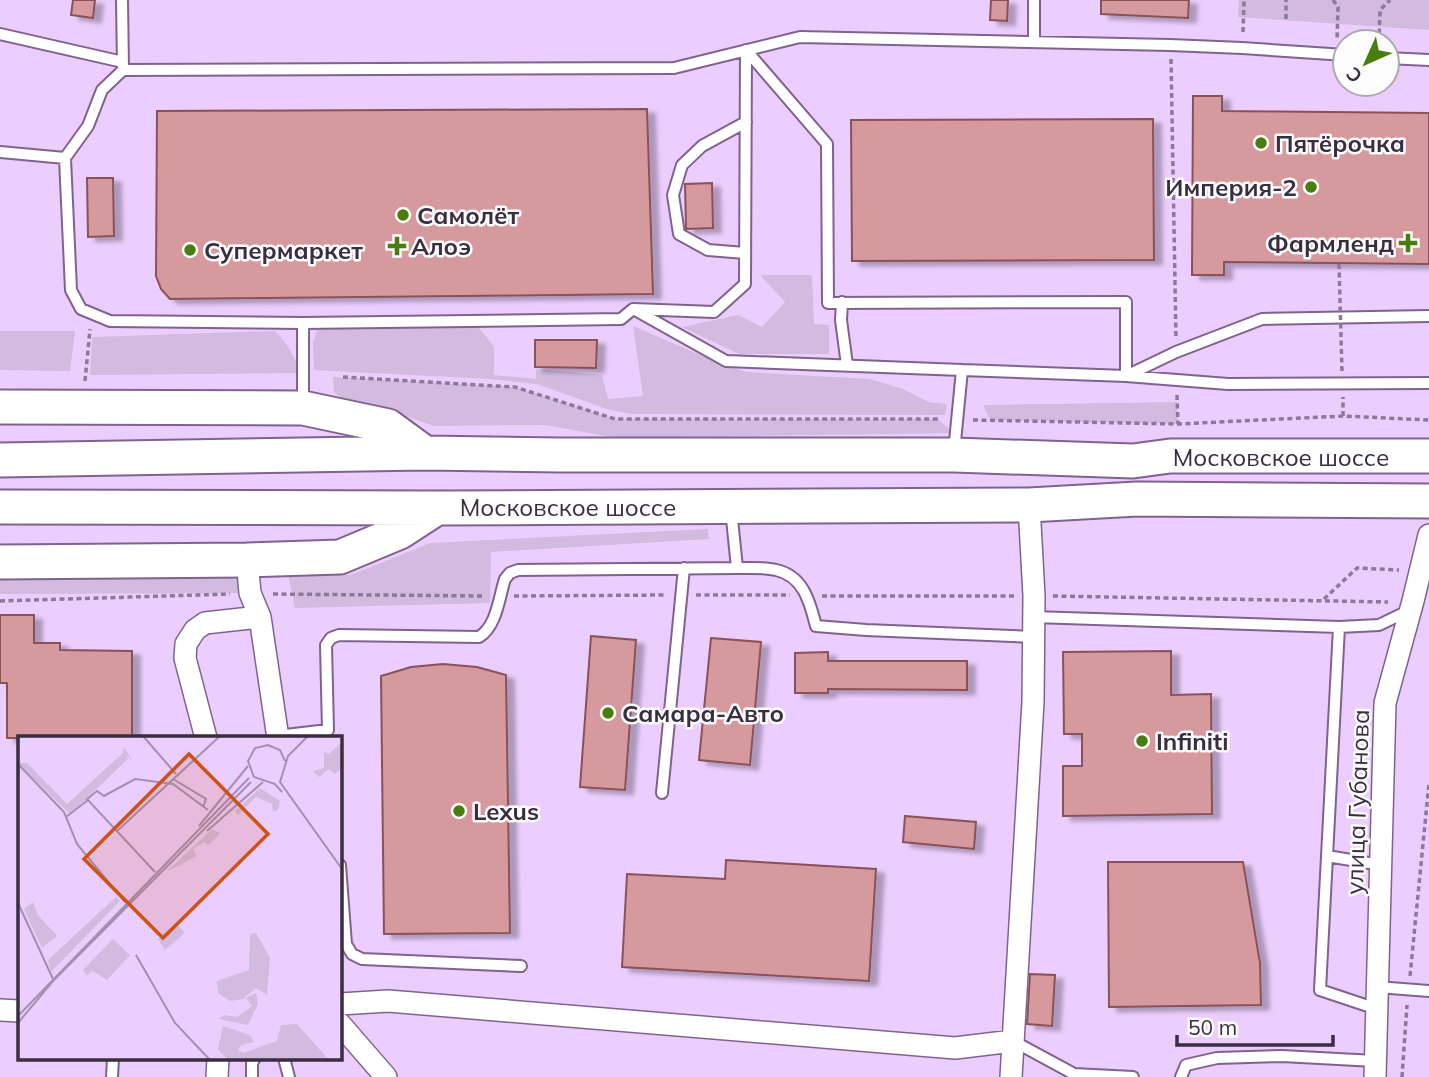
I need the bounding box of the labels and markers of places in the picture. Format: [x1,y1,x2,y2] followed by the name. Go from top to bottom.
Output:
[1275,128,1405,158] place label: Пятёрочка
[1253,135,1269,151] marker: Пятёрочка
[1165,172,1297,202] place label: Империя-2
[1303,179,1319,195] marker: Империя-2
[417,200,520,230] place label: Самолёт
[395,207,411,223] marker: Самолёт
[1267,228,1394,258] place label: Фармленд
[411,231,471,261] place label: Алоэ
[204,235,363,265] place label: Супермаркет
[1400,235,1416,251] marker: Фармленд
[389,238,405,254] marker: Алоэ
[182,242,198,258] marker: Супермаркет
[622,698,784,728] place label: Самара-Авто
[600,705,616,721] marker: Самара-Авто
[1156,726,1228,756] place label: Infiniti
[1134,733,1150,749] marker: Infiniti
[473,796,539,826] place label: Lexus
[451,803,467,819] marker: Lexus

